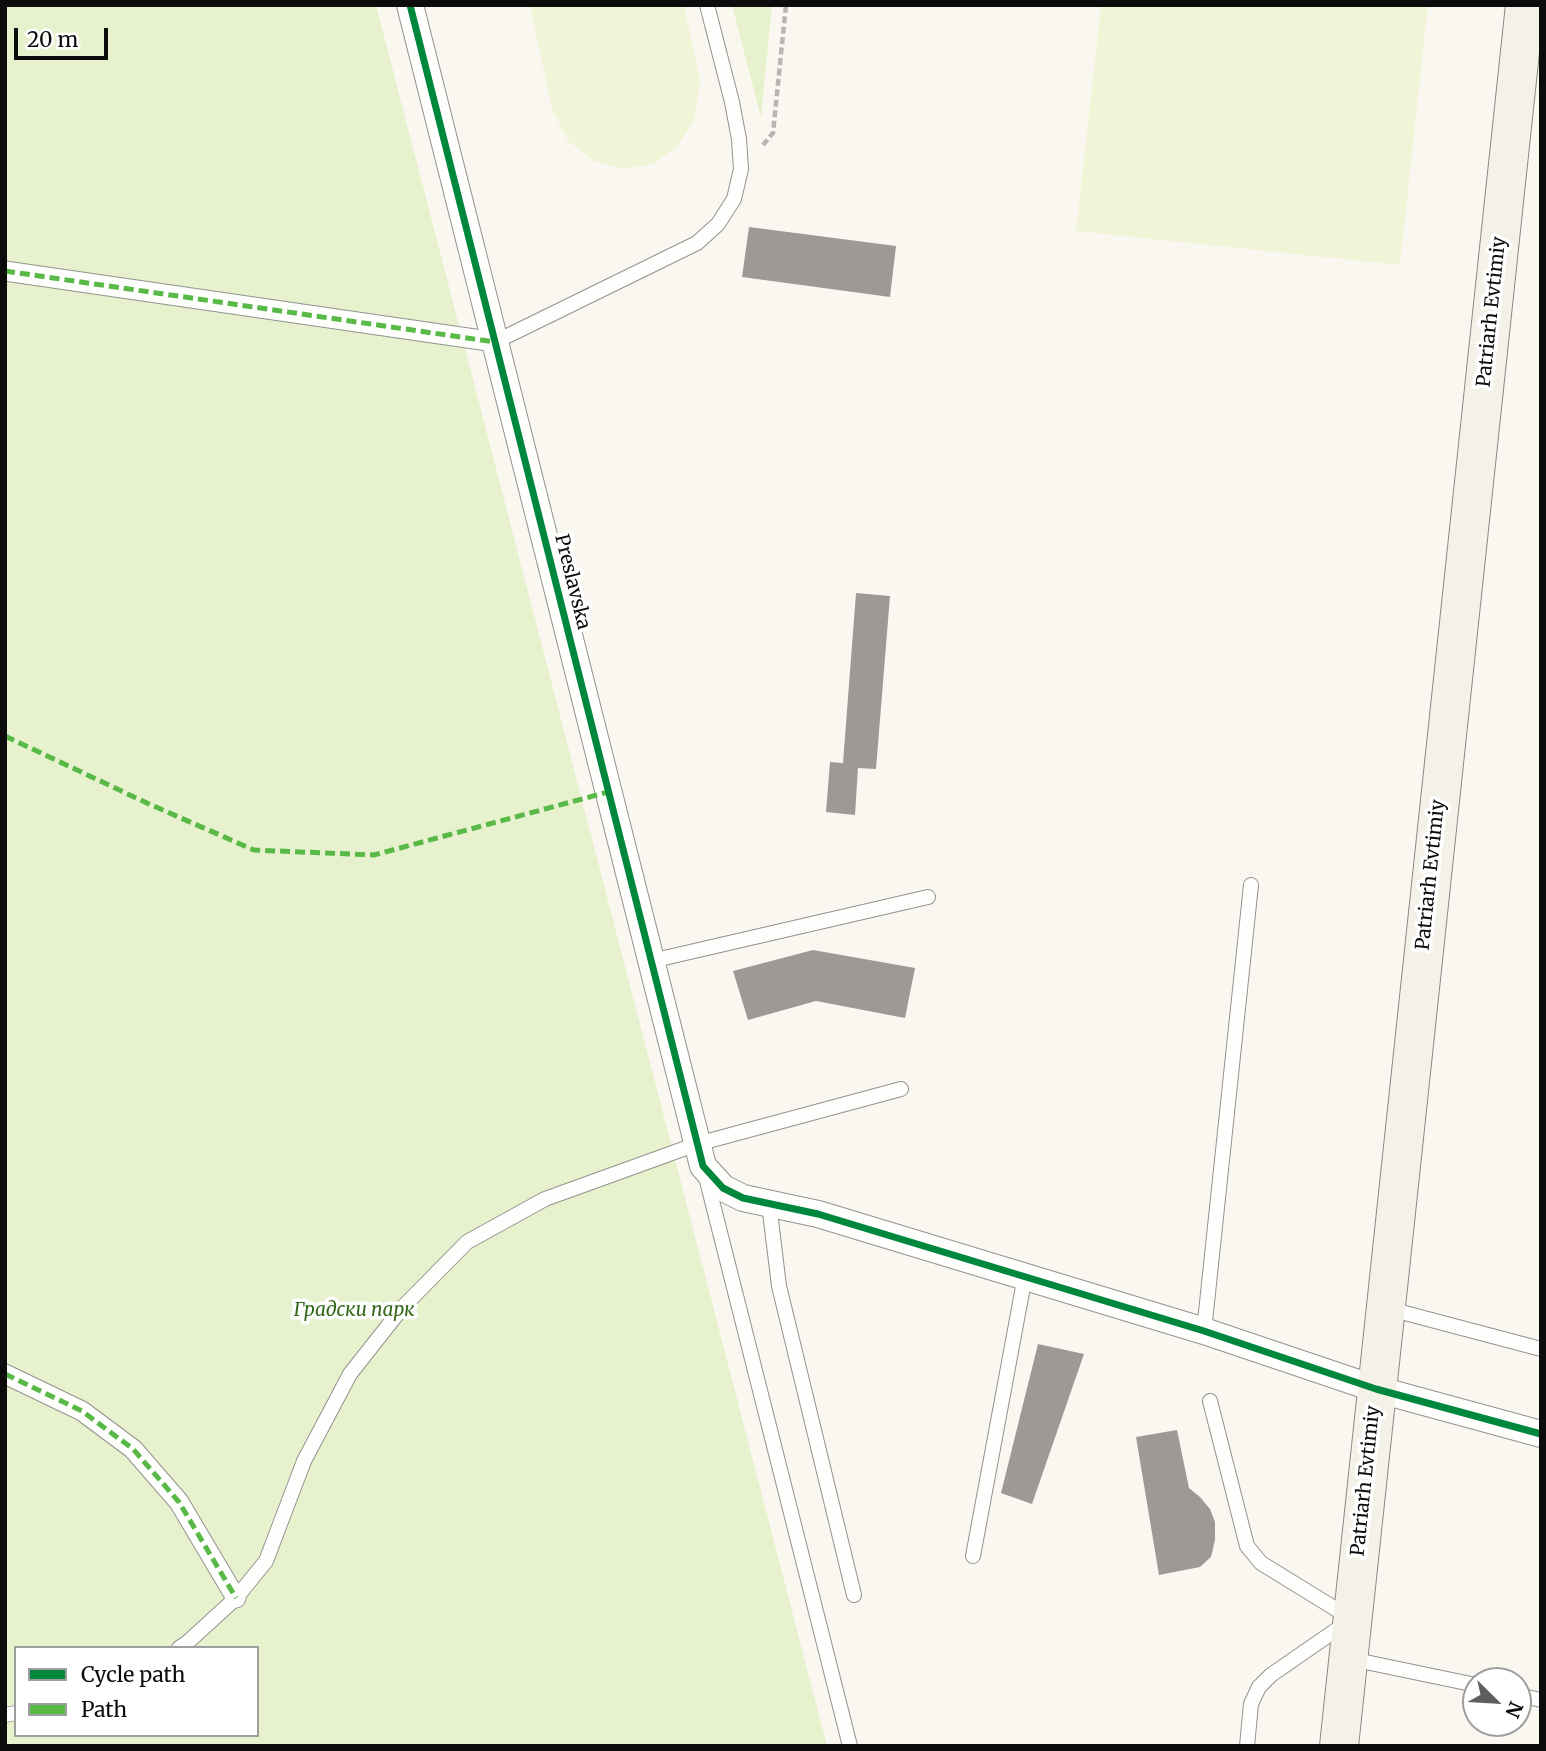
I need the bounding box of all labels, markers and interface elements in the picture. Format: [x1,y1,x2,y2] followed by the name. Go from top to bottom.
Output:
[18,14,112,58] scale bar
[27,26,78,53] text: 20 m
[1473,236,1511,388] street label: Patriarh Evtimiy
[549,532,595,632] street label: Preslavska
[1412,799,1450,951] street label: Patriarh Evtimiy
[293,1300,415,1322] park label: Градски парк
[1347,1405,1385,1557] street label: Patriarh Evtimiy
[14,1646,259,1737] legend
[81,1661,185,1688] text: Cycle path
[1462,1667,1532,1737] north arrow
[81,1696,127,1723] text: Path
[1500,1698,1528,1721] text: N

